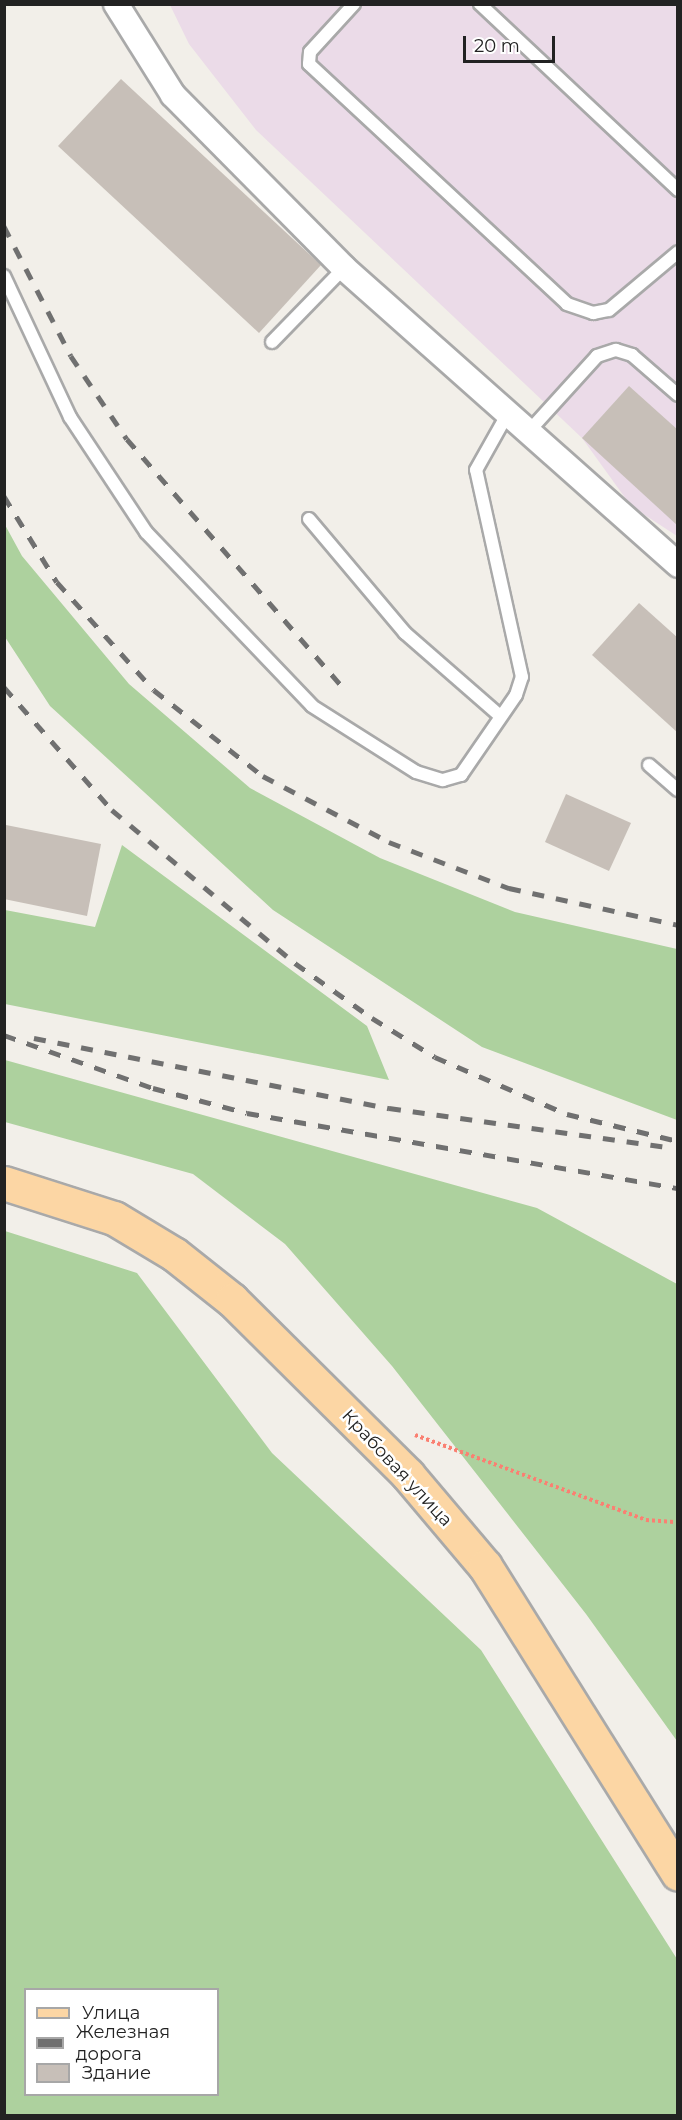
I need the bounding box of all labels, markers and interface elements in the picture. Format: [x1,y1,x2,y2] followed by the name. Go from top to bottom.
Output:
[466,24,558,62] scale bar
[474,35,520,57] text: 20 m
[337,1405,457,1531] street label: Крабовая улица
[24,1988,219,2096] legend
[82,2002,140,2024] text: Улица
[76,2021,170,2065] text: Железная дорога
[82,2062,151,2084] text: Здание

